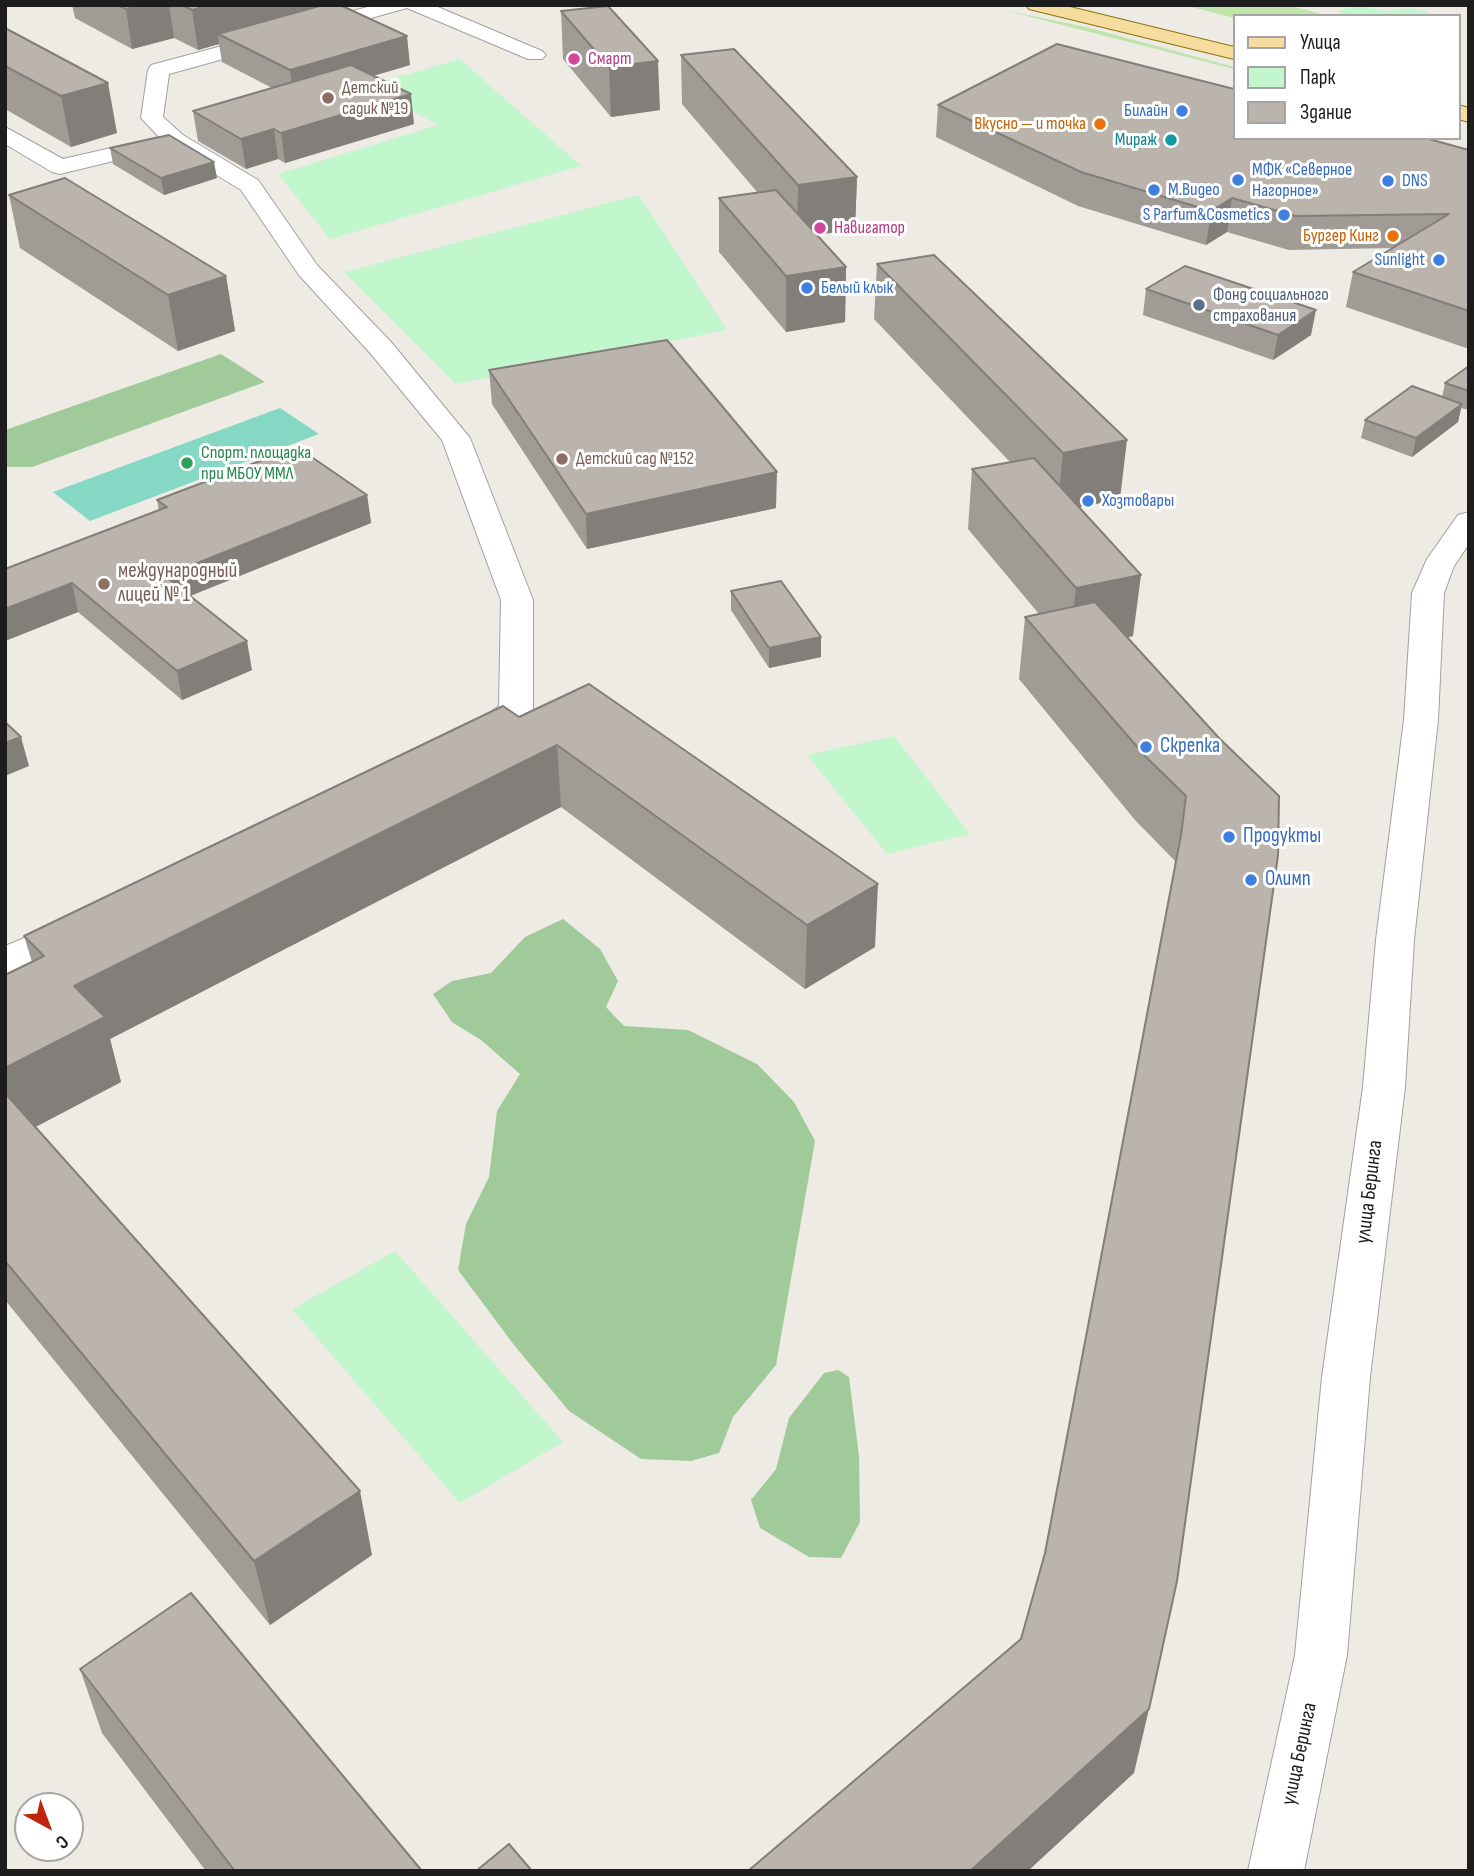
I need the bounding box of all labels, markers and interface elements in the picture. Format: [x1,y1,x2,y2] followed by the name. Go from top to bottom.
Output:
[1232,14,1460,140] legend
[1300,30,1341,55] text: Улица
[588,48,631,70] place label: Смарт
[566,51,582,67] marker: Смарт
[1300,65,1335,90] text: Парк
[342,77,408,119] place label: Детский садик №19
[320,90,336,106] marker: Детский садик №19
[1124,100,1168,122] place label: Билайн
[1300,100,1352,125] text: Здание
[1174,103,1190,119] marker: Билайн
[974,113,1086,135] place label: Вкусно — и точка
[1092,116,1108,132] marker: Вкусно — и точка
[1115,129,1157,151] place label: Мираж
[1163,132,1179,148] marker: Мираж
[1252,159,1352,202] place label: МФК «Северное Нагорное»
[1402,170,1428,192] place label: DNS
[1230,172,1246,188] marker: МФК «Северное Нагорное»
[1380,173,1396,189] marker: DNS
[1168,179,1220,201] place label: М.Видео
[1146,182,1162,198] marker: М.Видео
[1143,204,1270,226] place label: S Parfum&Cosmetics
[1276,207,1292,223] marker: S Parfum&Cosmetics
[834,217,905,239] place label: Навигатор
[812,220,828,236] marker: Навигатор
[1303,225,1379,247] place label: Бургер Кинг
[1385,228,1401,244] marker: Бургер Кинг
[1374,249,1425,271] place label: Sunlight
[1431,252,1447,268] marker: Sunlight
[821,277,893,299] place label: Белый клык
[799,280,815,296] marker: Белый клык
[1213,284,1329,326] place label: Фонд социального страхования
[1191,297,1207,313] marker: Фонд социального страхования
[201,442,311,484] place label: Спорт. площадка при МБОУ ММЛ
[576,448,694,470] place label: Детский сад №152
[554,451,570,467] marker: Детский сад №152
[179,455,195,471] marker: Спорт. площадка при МБОУ ММЛ
[1102,490,1174,512] place label: Хозтовары
[1080,493,1096,509] marker: Хозтовары
[118,559,237,609] place label: международный лицей № 1
[96,576,112,592] marker: международный лицей № 1
[1160,734,1220,760] place label: Скрепка
[1138,739,1154,755] marker: Скрепка
[1243,824,1321,850] place label: Продукты
[1221,829,1237,845] marker: Продукты
[1265,867,1311,893] place label: Олимп
[1243,872,1259,888] marker: Олимп
[1351,1139,1389,1245] street label: улица Беринга
[1277,1700,1323,1808] street label: улица Беринга
[14,1792,84,1862] north arrow
[51,1830,73,1854] text: С

